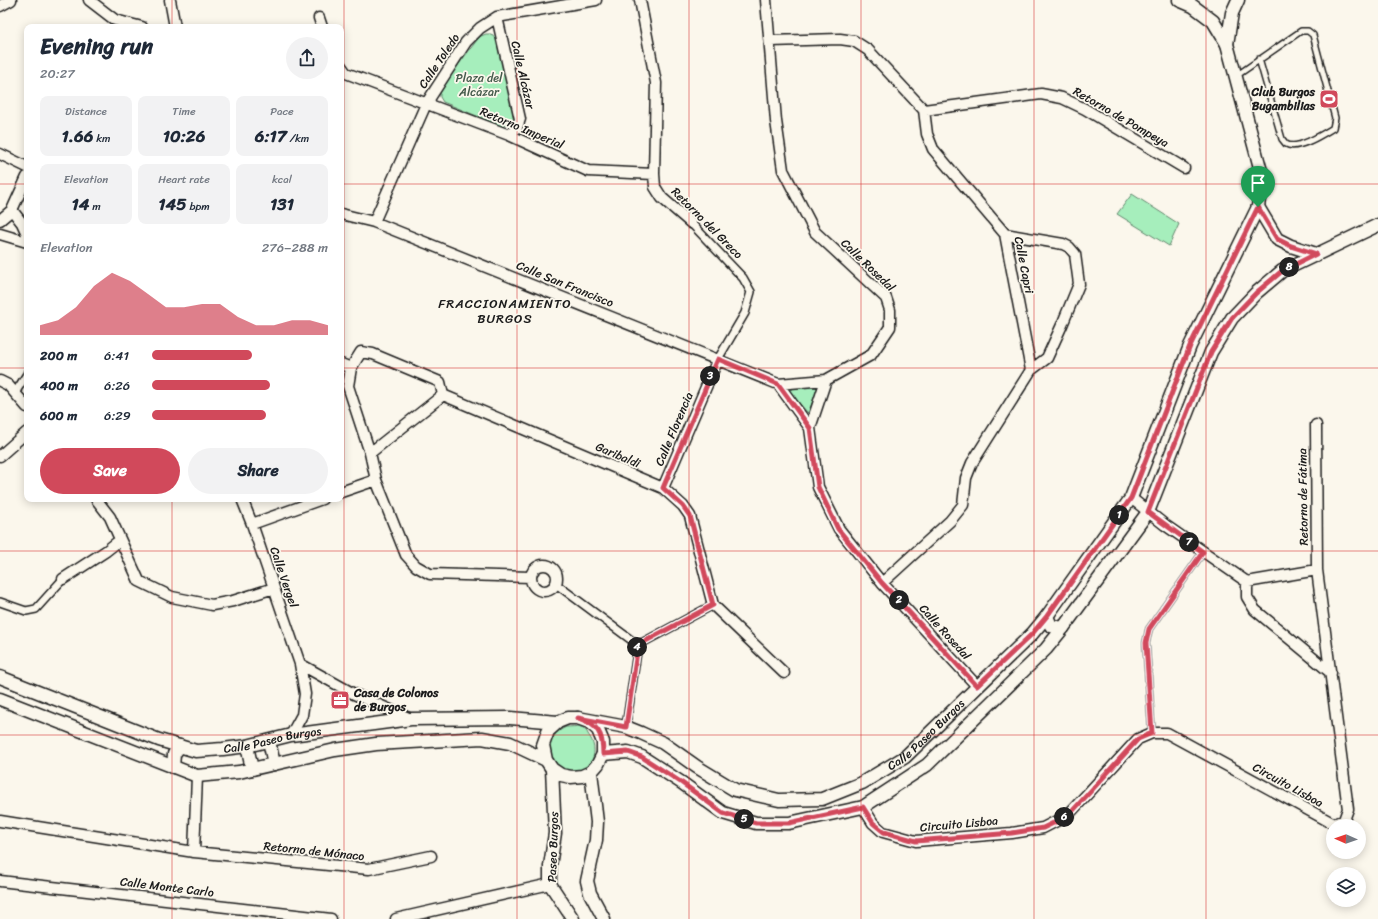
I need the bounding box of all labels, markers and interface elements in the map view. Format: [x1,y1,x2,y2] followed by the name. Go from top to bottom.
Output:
[40,27,153,66] text: Evening run
[412,29,466,93] street label: Calle Toledo
[286,37,328,79] button: share
[504,39,542,112] street label: Calle Alcázar
[40,62,75,85] text: 20:27
[455,67,503,103] park label: Plaza del Alcázar
[1069,81,1173,153] street label: Retorno de Pompeya
[1251,81,1315,117] place label: Club Burgos Bugambilias
[1318,88,1340,110] sports icon: Club Burgos Bugambilias
[477,100,568,156] street label: Retorno Imperial
[65,102,107,121] text: Distance
[172,102,196,121] text: Time
[270,102,294,121] text: Pace
[62,121,93,151] text: 1.66
[163,121,205,151] text: 10:26
[255,121,287,151] text: 6:17
[93,129,110,148] text: km
[287,129,309,148] text: /km
[1241,166,1275,207] pin
[64,170,108,189] text: Elevation
[158,170,210,189] text: Heart rate
[272,170,292,189] text: kcal
[1247,172,1269,194] icon: arrive
[666,182,748,264] street label: Retorno del Greco
[71,189,89,219] text: 14
[158,189,187,219] text: 145
[270,189,294,219] text: 131
[89,197,101,216] text: m
[187,197,210,216] text: bpm
[835,233,901,298] street label: Calle Rosedal
[1008,235,1040,296] street label: Calle Capri
[40,236,93,259] text: Elevation
[262,236,328,259] text: 276–288 m
[513,254,617,314] street label: Calle San Francisco
[1279,257,1299,277] pin: 8
[1286,257,1292,276] text: 8
[438,292,572,330] district label: FRACCIONAMIENTO BURGOS
[40,344,77,367] text: 200 m
[104,344,129,367] text: 6:41
[700,366,720,386] pin: 3
[707,366,713,385] text: 3
[40,374,78,397] text: 400 m
[104,374,130,397] text: 6:26
[649,389,699,469] street label: Calle Florencia
[40,404,77,427] text: 600 m
[104,404,131,427] text: 6:29
[592,436,645,475] street label: Garibaldi
[40,448,180,494] button: Save
[188,448,328,494] button: Share
[1291,448,1315,546] street label: Retorno de Fátima
[1109,505,1129,525] pin: 1
[1117,505,1121,524] text: 1
[1179,532,1199,552] pin: 7
[1186,532,1192,551] text: 7
[263,544,305,611] street label: Calle Vergel
[889,590,909,610] pin: 2
[896,590,902,609] text: 2
[913,599,977,666] street label: Calle Rosedal
[627,637,647,657] pin: 4
[634,637,640,656] text: 4
[353,682,439,718] place label: Casa de Colonos de Burgos
[329,689,351,711] office icon: Casa de Colonos de Burgos
[883,693,970,776] street label: Calle Paseo Burgos
[222,720,323,760] street label: Calle Paseo Burgos
[1248,756,1328,814] street label: Circuito Lisboa
[1054,807,1074,827] pin: 6
[1061,807,1067,826] text: 6
[734,809,754,829] pin: 5
[741,809,747,828] text: 5
[919,810,999,838] street label: Circuito Lisboa
[541,811,565,883] street label: Paseo Burgos
[1326,819,1366,859] north arrow
[1326,819,1366,907] map controls
[263,835,366,867] street label: Retorno de Mónaco
[1326,867,1366,907] button: layers
[119,870,215,904] street label: Calle Monte Carlo

